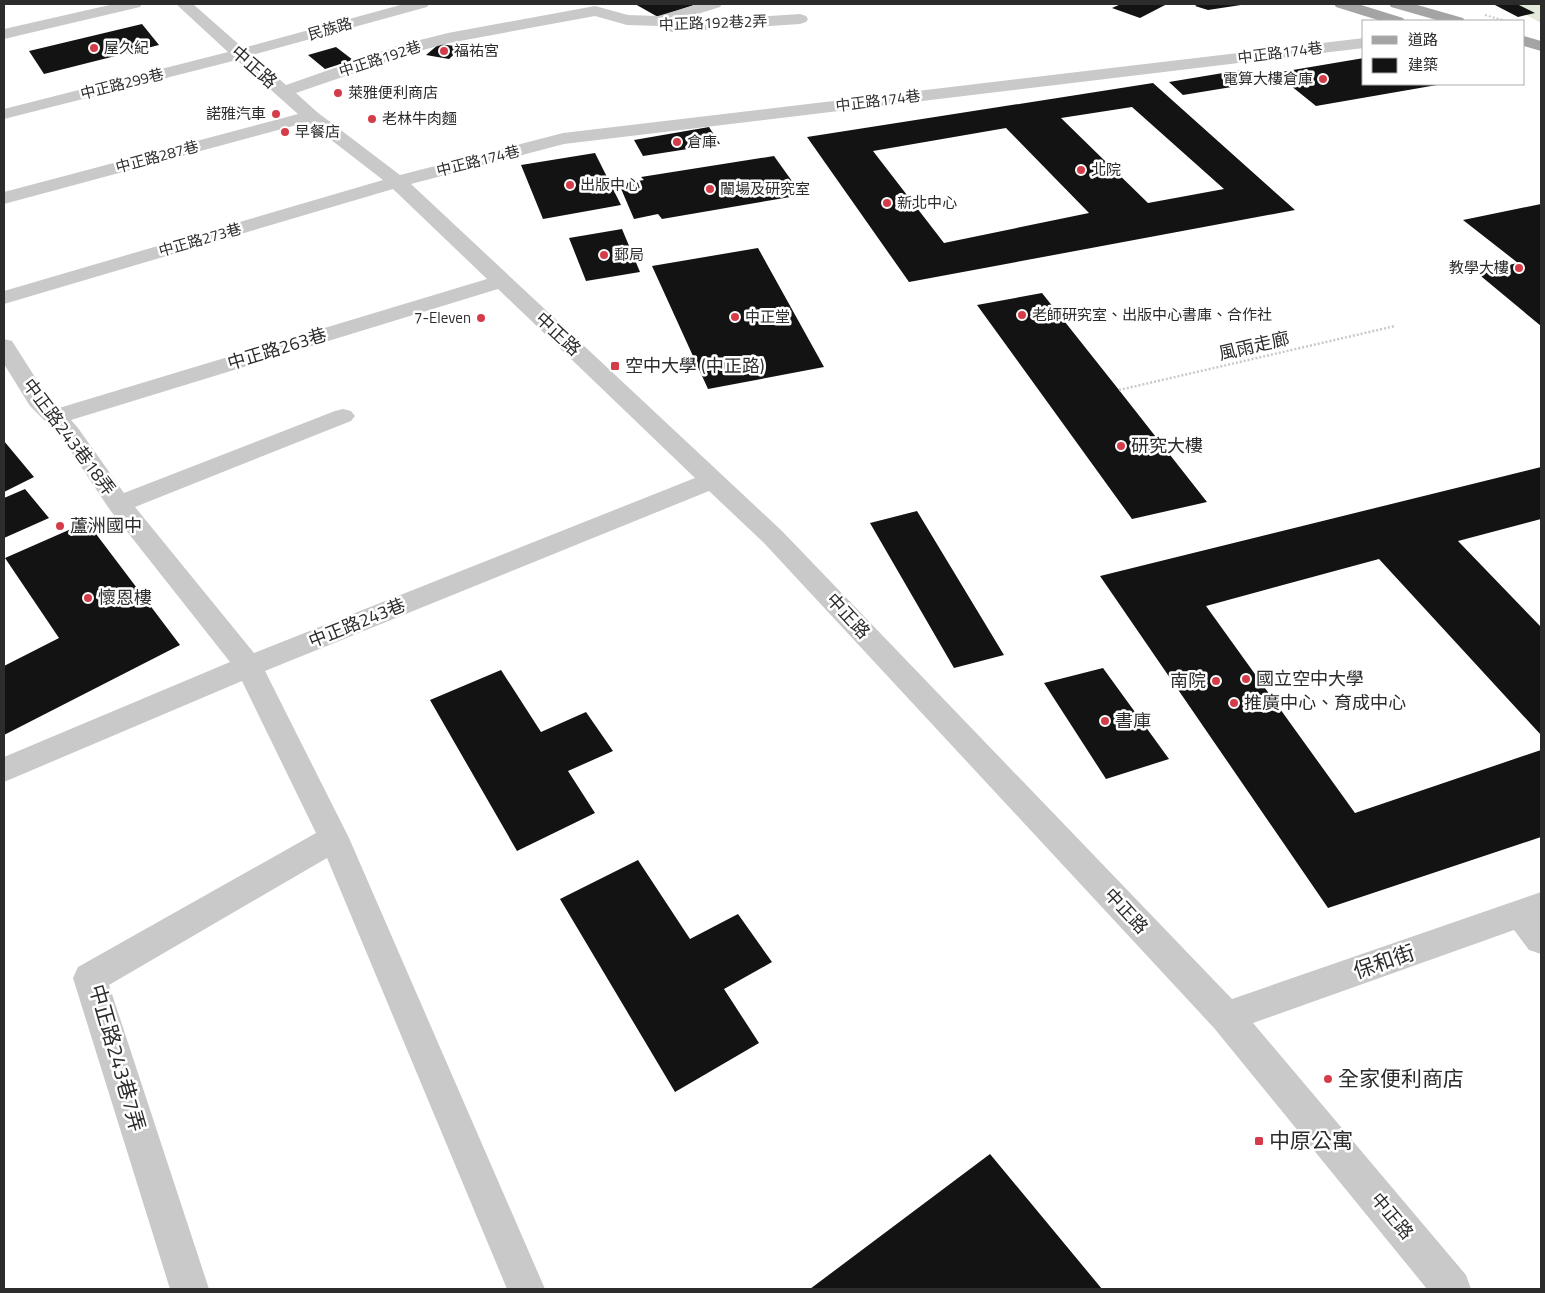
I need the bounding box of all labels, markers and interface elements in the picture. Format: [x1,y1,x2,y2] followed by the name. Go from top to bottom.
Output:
[658,9,768,36] street label: 中正路192巷2弄
[305,11,355,46] street label: 民族路
[1362,20,1525,85] legend
[1408,28,1438,51] text: 道路
[336,34,424,83] street label: 中正路192巷
[104,36,149,59] place label: 屋久紀
[1236,36,1324,69] street label: 中正路174巷
[225,39,284,95] street label: 中正路
[454,39,499,62] place label: 福祐宮
[88,42,100,54] marker: 屋久紀
[438,45,450,57] marker: 福祐宮
[1408,53,1438,76] text: 建築
[78,62,166,105] street label: 中正路299巷
[1223,67,1313,90] place label: 電算大樓倉庫
[1317,73,1329,85] marker: 電算大樓倉庫
[348,81,438,104] place label: 萊雅便利商店
[834,84,922,117] street label: 中正路174巷
[332,87,344,99] marker: 萊雅便利商店
[206,102,266,125] place label: 諾雅汽車
[382,107,457,130] place label: 老林牛肉麵
[270,108,282,120] marker: 諾雅汽車
[366,113,378,125] marker: 老林牛肉麵
[295,120,340,143] place label: 早餐店
[279,126,291,138] marker: 早餐店
[687,130,717,153] place label: 倉庫
[113,134,201,179] street label: 中正路287巷
[671,136,683,148] marker: 倉庫
[434,139,522,182] street label: 中正路174巷
[1091,158,1121,181] place label: 北院
[1075,164,1087,176] marker: 北院
[580,173,640,196] place label: 出版中心
[720,177,810,200] place label: 闈場及研究室
[564,179,576,191] marker: 出版中心
[704,183,716,195] marker: 闈場及研究室
[897,191,957,214] place label: 新北中心
[881,197,893,209] marker: 新北中心
[156,217,244,262] street label: 中正路273巷
[614,243,644,266] place label: 郵局
[598,249,610,261] marker: 郵局
[1449,256,1509,279] place label: 教學大樓
[1513,262,1525,274] marker: 教學大樓
[1032,303,1272,326] place label: 老師研究室、出版中心書庫、合作社
[529,305,587,362] street label: 中正路
[745,305,790,328] place label: 中正堂
[414,306,471,329] place label: 7-Eleven
[1016,309,1028,321] marker: 老師研究室、出版中心書庫、合作社
[729,311,741,323] marker: 中正堂
[475,312,487,324] marker: 7-Eleven
[224,321,330,376] street label: 中正路263巷
[1216,324,1292,367] street label: 風雨走廊
[625,352,764,379] place label: 空中大學 (中正路)
[609,360,621,372] marker: 空中大學 (中正路)
[16,373,122,501] street label: 中正路243巷18弄
[1131,432,1203,459] place label: 研究大樓
[1115,440,1127,452] marker: 研究大樓
[70,512,142,539] place label: 蘆洲國中
[54,520,66,532] marker: 蘆洲國中
[98,584,152,611] place label: 懷恩樓
[820,587,877,645] street label: 中正路
[304,591,409,654] street label: 中正路243巷
[82,592,94,604] marker: 懷恩樓
[1256,665,1364,692] place label: 國立空中大學
[1170,667,1206,694] place label: 南院
[1240,673,1252,685] marker: 國立空中大學
[1210,675,1222,687] marker: 南院
[1244,689,1406,716] place label: 推廣中心、育成中心
[1228,697,1240,709] marker: 推廣中心、育成中心
[1115,707,1151,734] place label: 書庫
[1099,715,1111,727] marker: 書庫
[1098,882,1155,940] street label: 中正路
[1349,936,1419,986] street label: 保和街
[82,980,154,1135] street label: 中正路243巷7弄
[1338,1062,1464,1094] place label: 全家便利商店
[1322,1073,1334,1085] marker: 全家便利商店
[1269,1124,1353,1156] place label: 中原公寓
[1253,1135,1265,1147] marker: 中原公寓
[1365,1186,1420,1245] street label: 中正路

